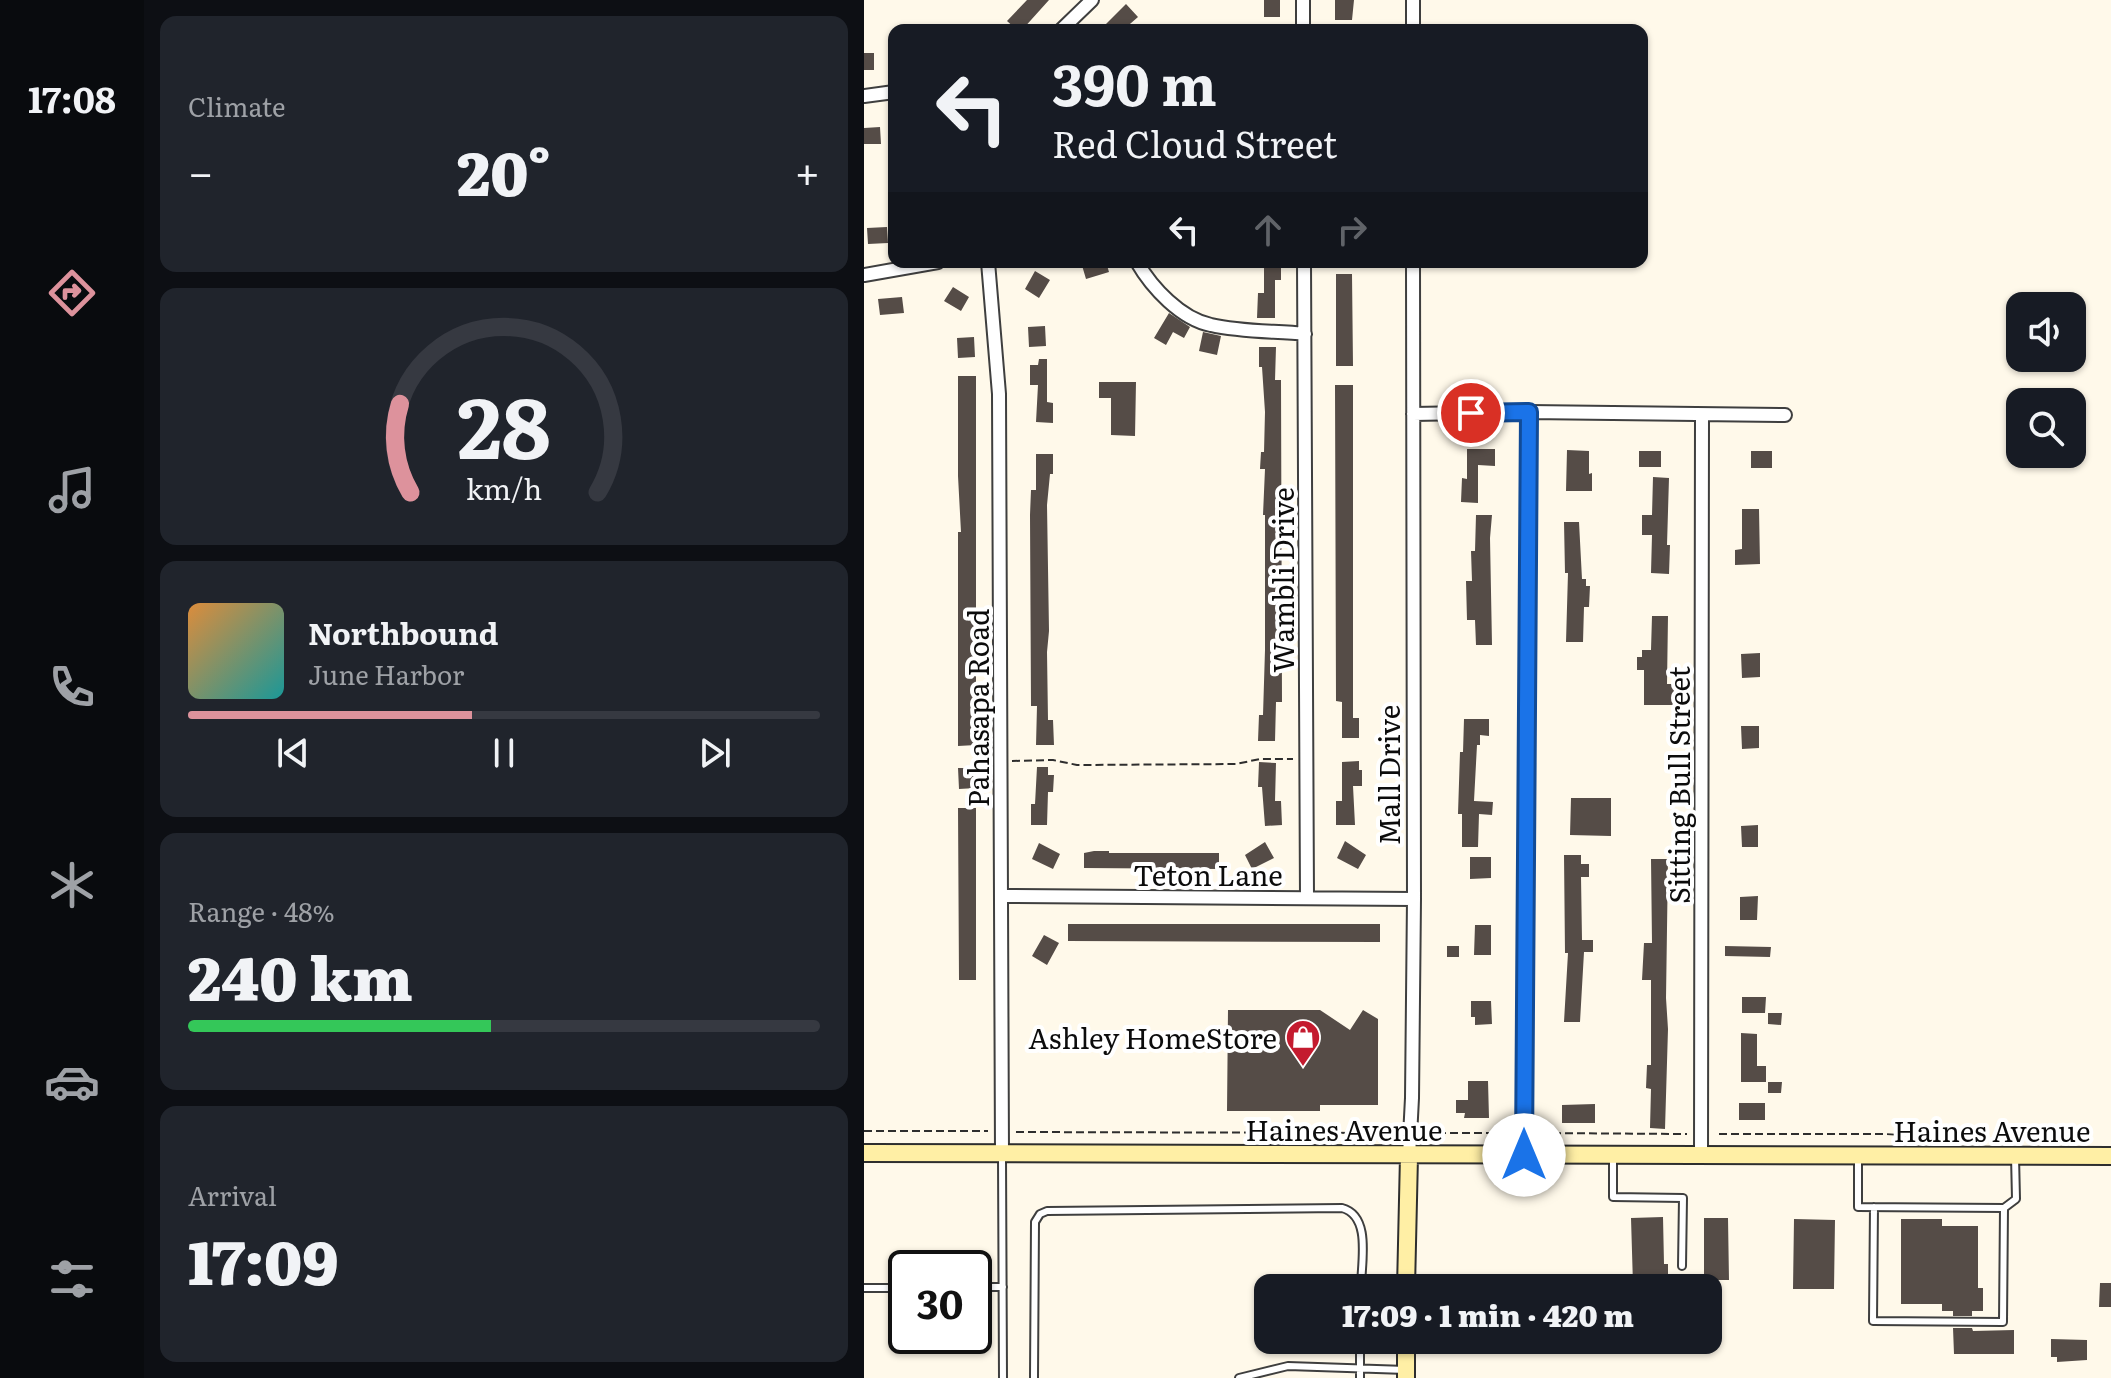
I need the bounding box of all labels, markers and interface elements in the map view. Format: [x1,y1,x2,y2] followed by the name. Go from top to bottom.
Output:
[1052,40,1217,123] text: 390 m
[920,56,1024,160] icon: left
[28,71,116,124] text: 17:08
[188,86,286,125] text: Climate
[1052,116,1337,169] text: Red Cloud Street
[457,125,551,214] text: 20°
[188,137,214,203] text: −
[794,137,820,203] text: +
[1162,208,1206,252] icon: left
[1246,208,1290,252] icon: ahead
[1330,208,1374,252] icon: right
[44,265,100,321] icon: directions
[2006,292,2086,468] map controls
[2006,292,2086,372] button: sound
[457,360,551,484] text: 28
[1437,379,1505,447] pin
[2006,388,2086,468] button: search
[1449,391,1493,435] icon: arrive
[44,462,100,518] icon: music
[466,466,542,509] text: km/h
[1261,487,1303,673] street label: Wambli Drive
[956,609,998,807] street label: Pahasapa Road
[308,610,499,654] text: Northbound
[308,654,464,693] text: June Harbor
[44,659,100,715] icon: phone
[1657,665,1699,904] street label: Sitting Bull Street
[1367,705,1409,845] street label: Mall Drive
[271,731,315,775] icon: previous
[482,731,526,775] icon: pause
[693,731,737,775] icon: next
[1133,853,1283,895] street label: Teton Lane
[44,857,100,913] icon: climate
[188,891,335,930] text: Range · 48%
[188,930,413,1019] text: 240 km
[1028,1016,1277,1058] place label: Ashley HomeStore
[1284,1018,1322,1068] shop icon: Ashley HomeStore
[44,1054,100,1110] icon: car
[1246,1108,1442,1150] street label: Haines Avenue
[1894,1109,2090,1151] street label: Haines Avenue
[1482,1113,1566,1197] position arrow
[188,1175,277,1214] text: Arrival
[188,1214,339,1303] text: 17:09
[888,1250,992,1354] speed limit sign: 30
[44,1251,100,1307] icon: filters
[1342,1292,1634,1336] text: 17:09 · 1 min · 420 m

